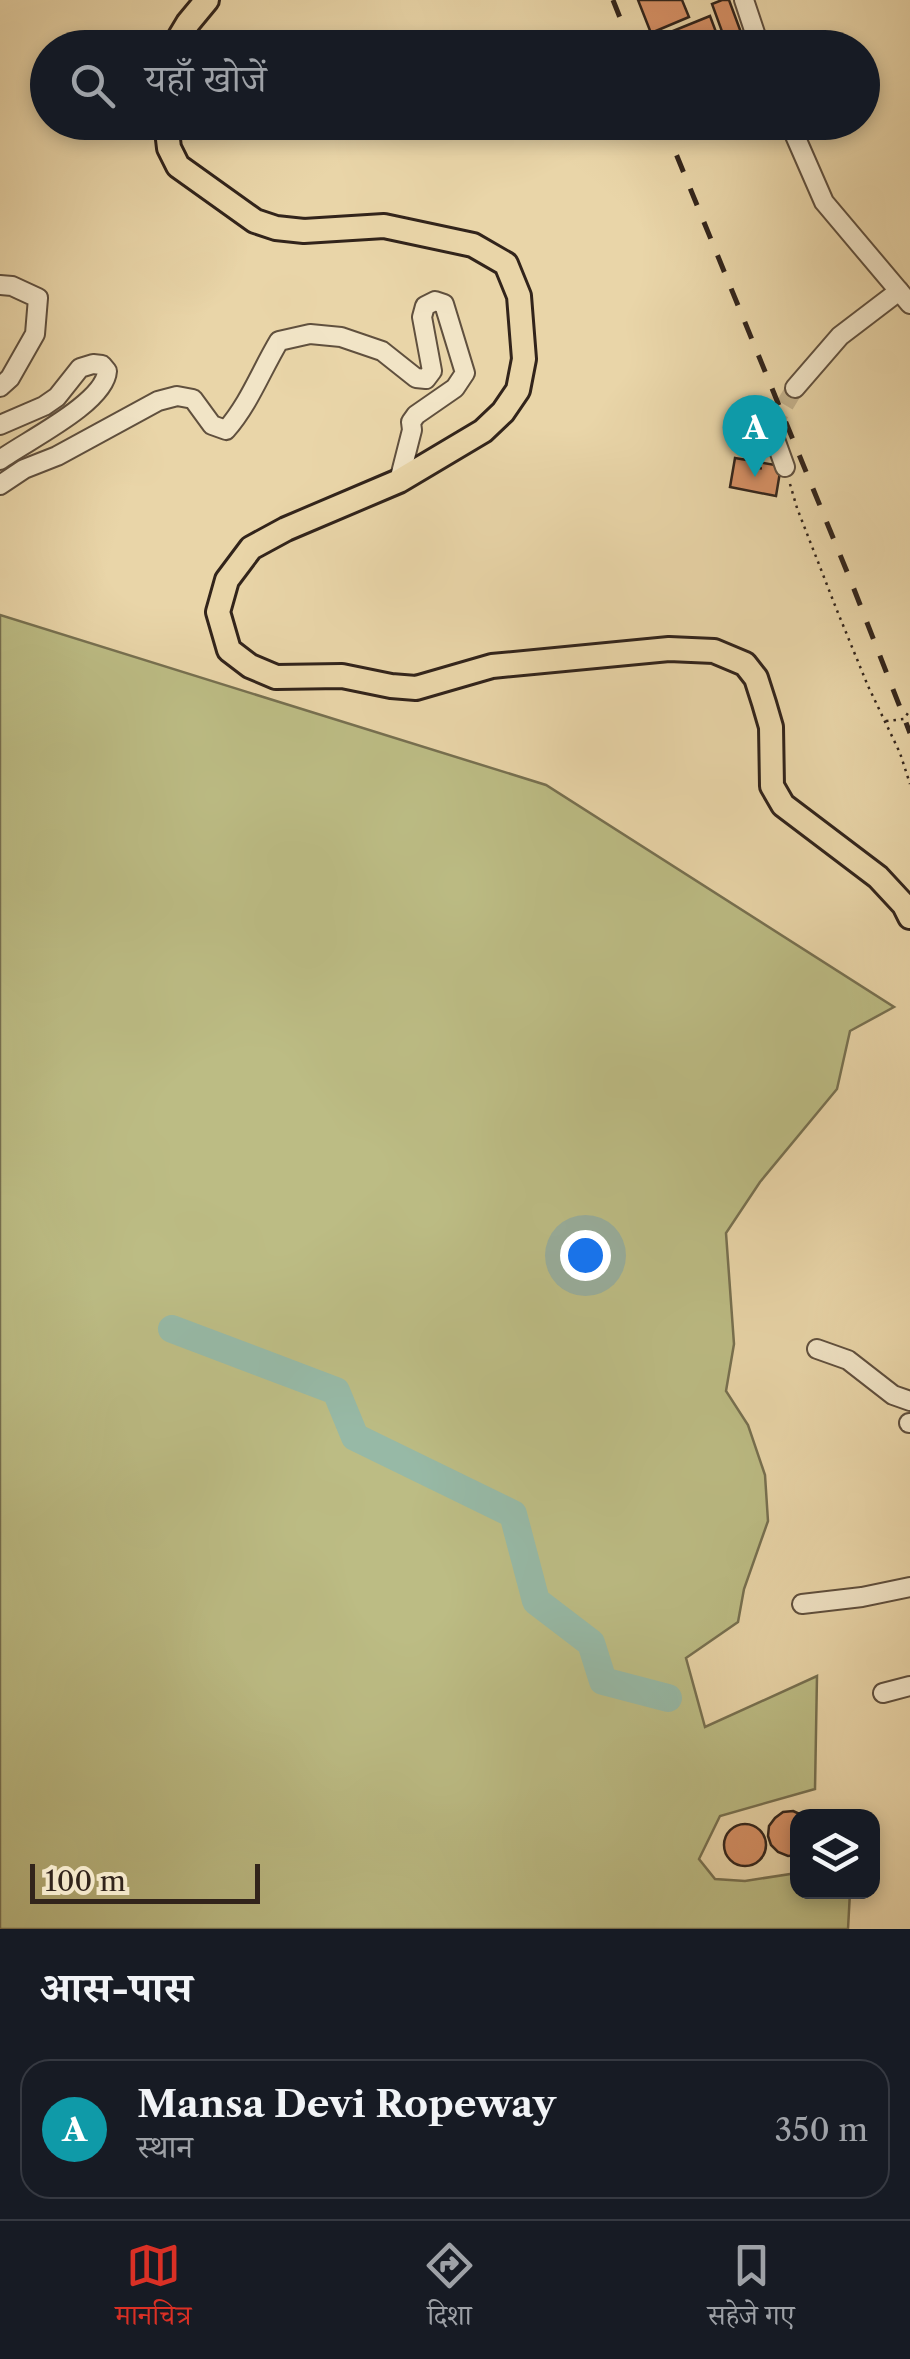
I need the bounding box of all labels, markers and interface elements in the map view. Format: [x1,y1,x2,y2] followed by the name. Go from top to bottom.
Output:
[30,30,880,140] search box
[145,55,266,102] text: यहाँ खोजें
[65,58,120,113] icon: search
[722,394,788,477] pin: A
[560,1230,611,1281] your location
[790,1809,880,1899] map controls
[790,1809,880,1899] button: layers
[30,1859,260,1904] scale bar
[45,1864,126,1898] text: 100 m
[40,1961,192,2013] text: आस-पास
[137,2080,556,2127] text: Mansa Devi Ropeway
[62,2110,87,2149] text: A
[774,2110,868,2149] text: 350 m
[137,2127,193,2166] text: स्थान
[115,2238,191,2343] tab: मानचित्र
[422,2238,477,2343] tab: दिशा
[708,2238,795,2343] tab: सहेजे गए

